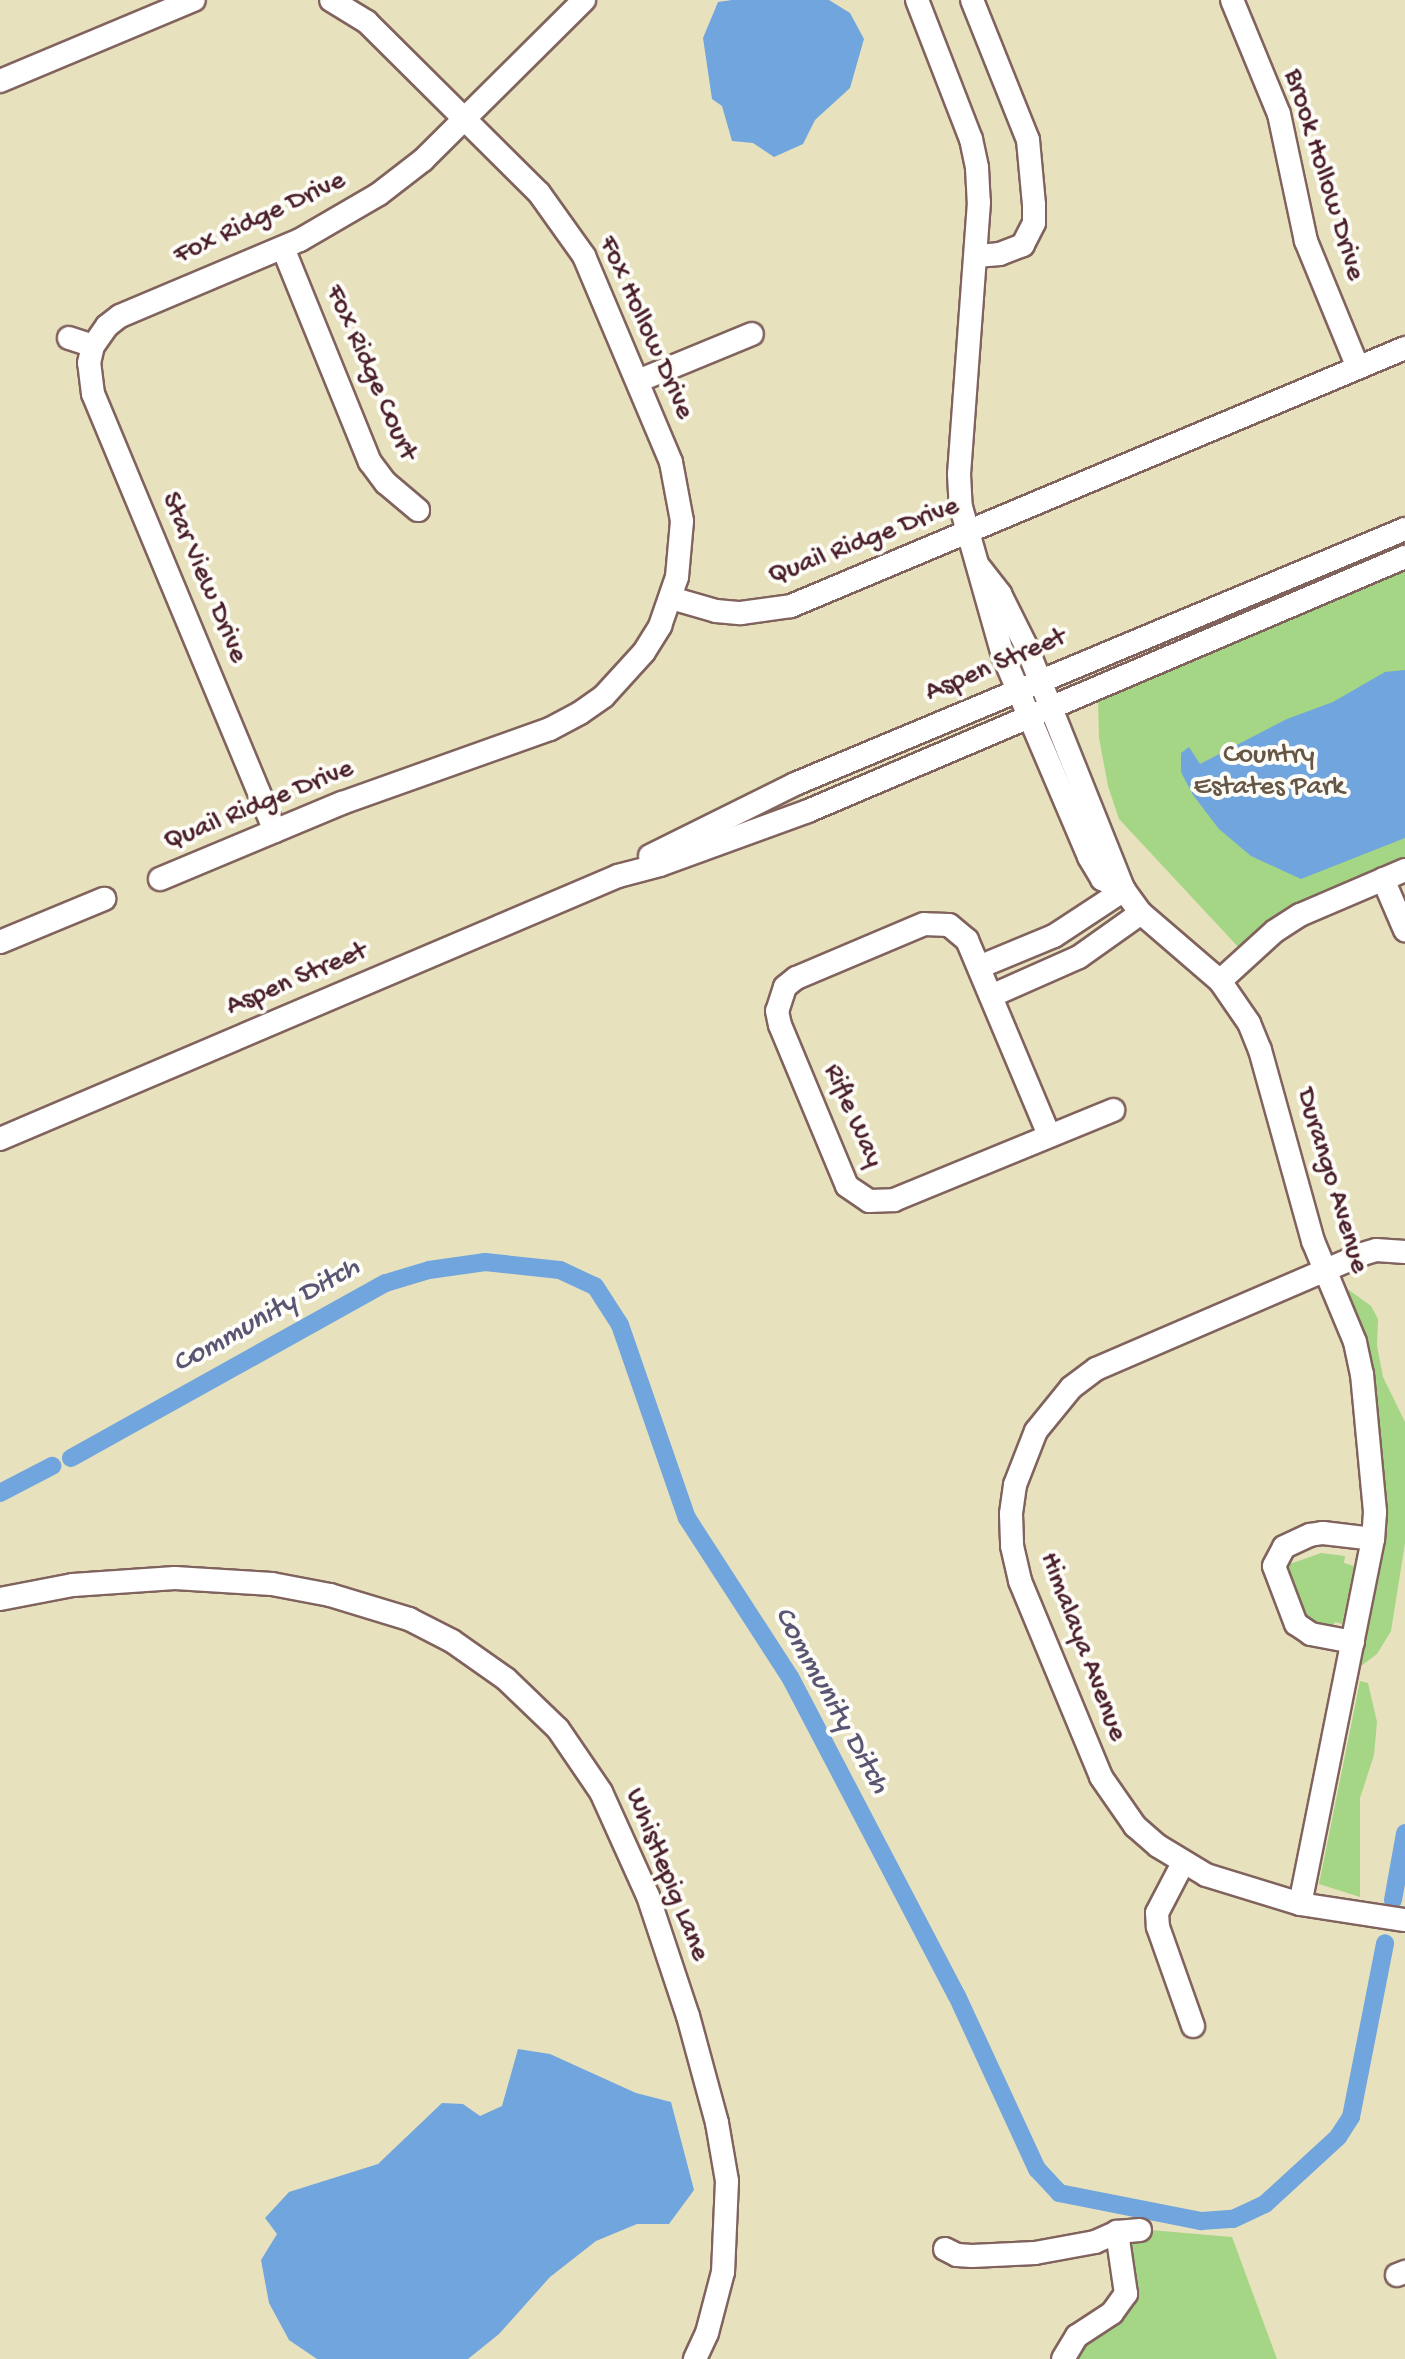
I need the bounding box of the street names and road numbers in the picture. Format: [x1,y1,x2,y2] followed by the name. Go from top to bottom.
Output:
[1275,65,1371,285] street label: Brook Hollow Drive
[169,165,351,273] street label: Fox Ridge Drive
[590,231,700,425] street label: Fox Hollow Drive
[316,280,424,466] street label: Fox Ridge Court
[152,488,254,668] street label: Star View Drive
[764,490,964,594] street label: Quail Ridge Drive
[921,621,1071,711] street label: Aspen Street
[159,753,359,859] street label: Quail Ridge Drive
[222,935,372,1025] street label: Aspen Street
[814,1059,890,1173] street label: Rifle Way
[1287,1085,1375,1277] street label: Durango Avenue
[1031,1548,1133,1746] street label: Himalaya Avenue
[616,1784,716,1966] street label: Whistlepig Lane

